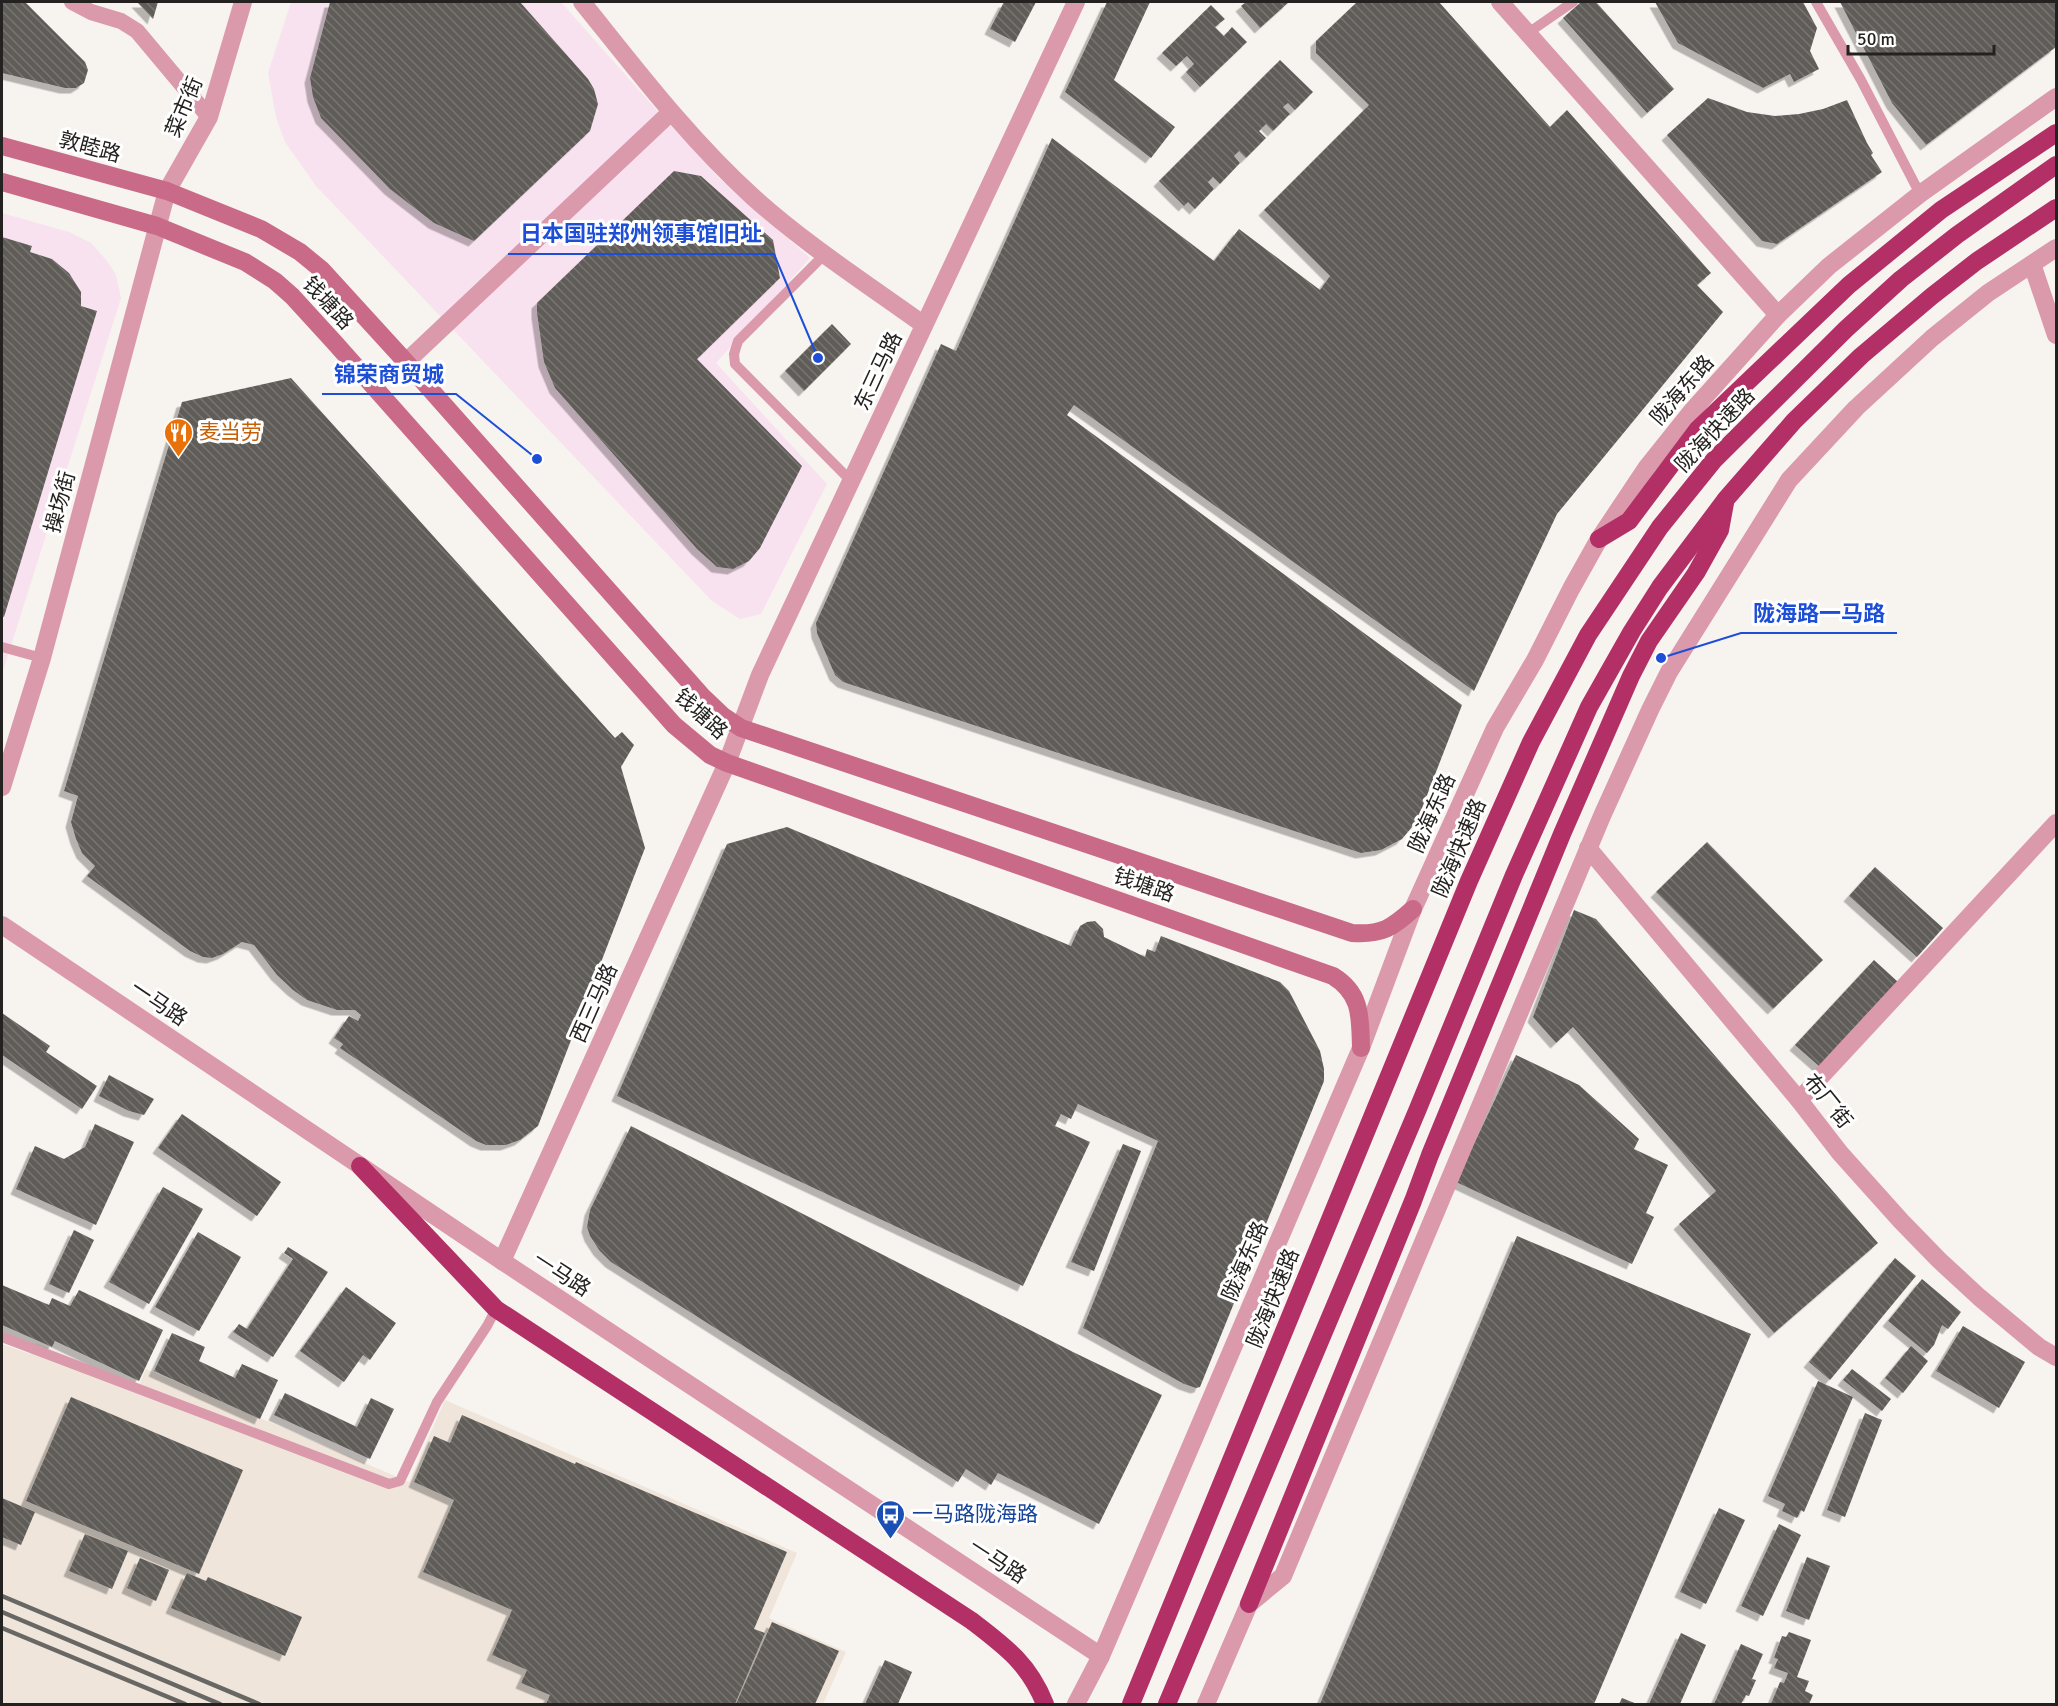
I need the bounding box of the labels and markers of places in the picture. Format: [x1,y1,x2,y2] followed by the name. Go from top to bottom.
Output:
[508,214,774,254] callout: 日本国驻郑州领事馆旧址
[322,354,456,394] callout: 锦荣商贸城
[162,416,194,458] restaurant icon: 麦当劳
[199,419,262,445] place label: 麦当劳
[1741,593,1897,633] callout: 陇海路一马路
[875,1498,907,1540] bus stop icon: 一马路陇海路
[912,1501,1038,1527] place label: 一马路陇海路

